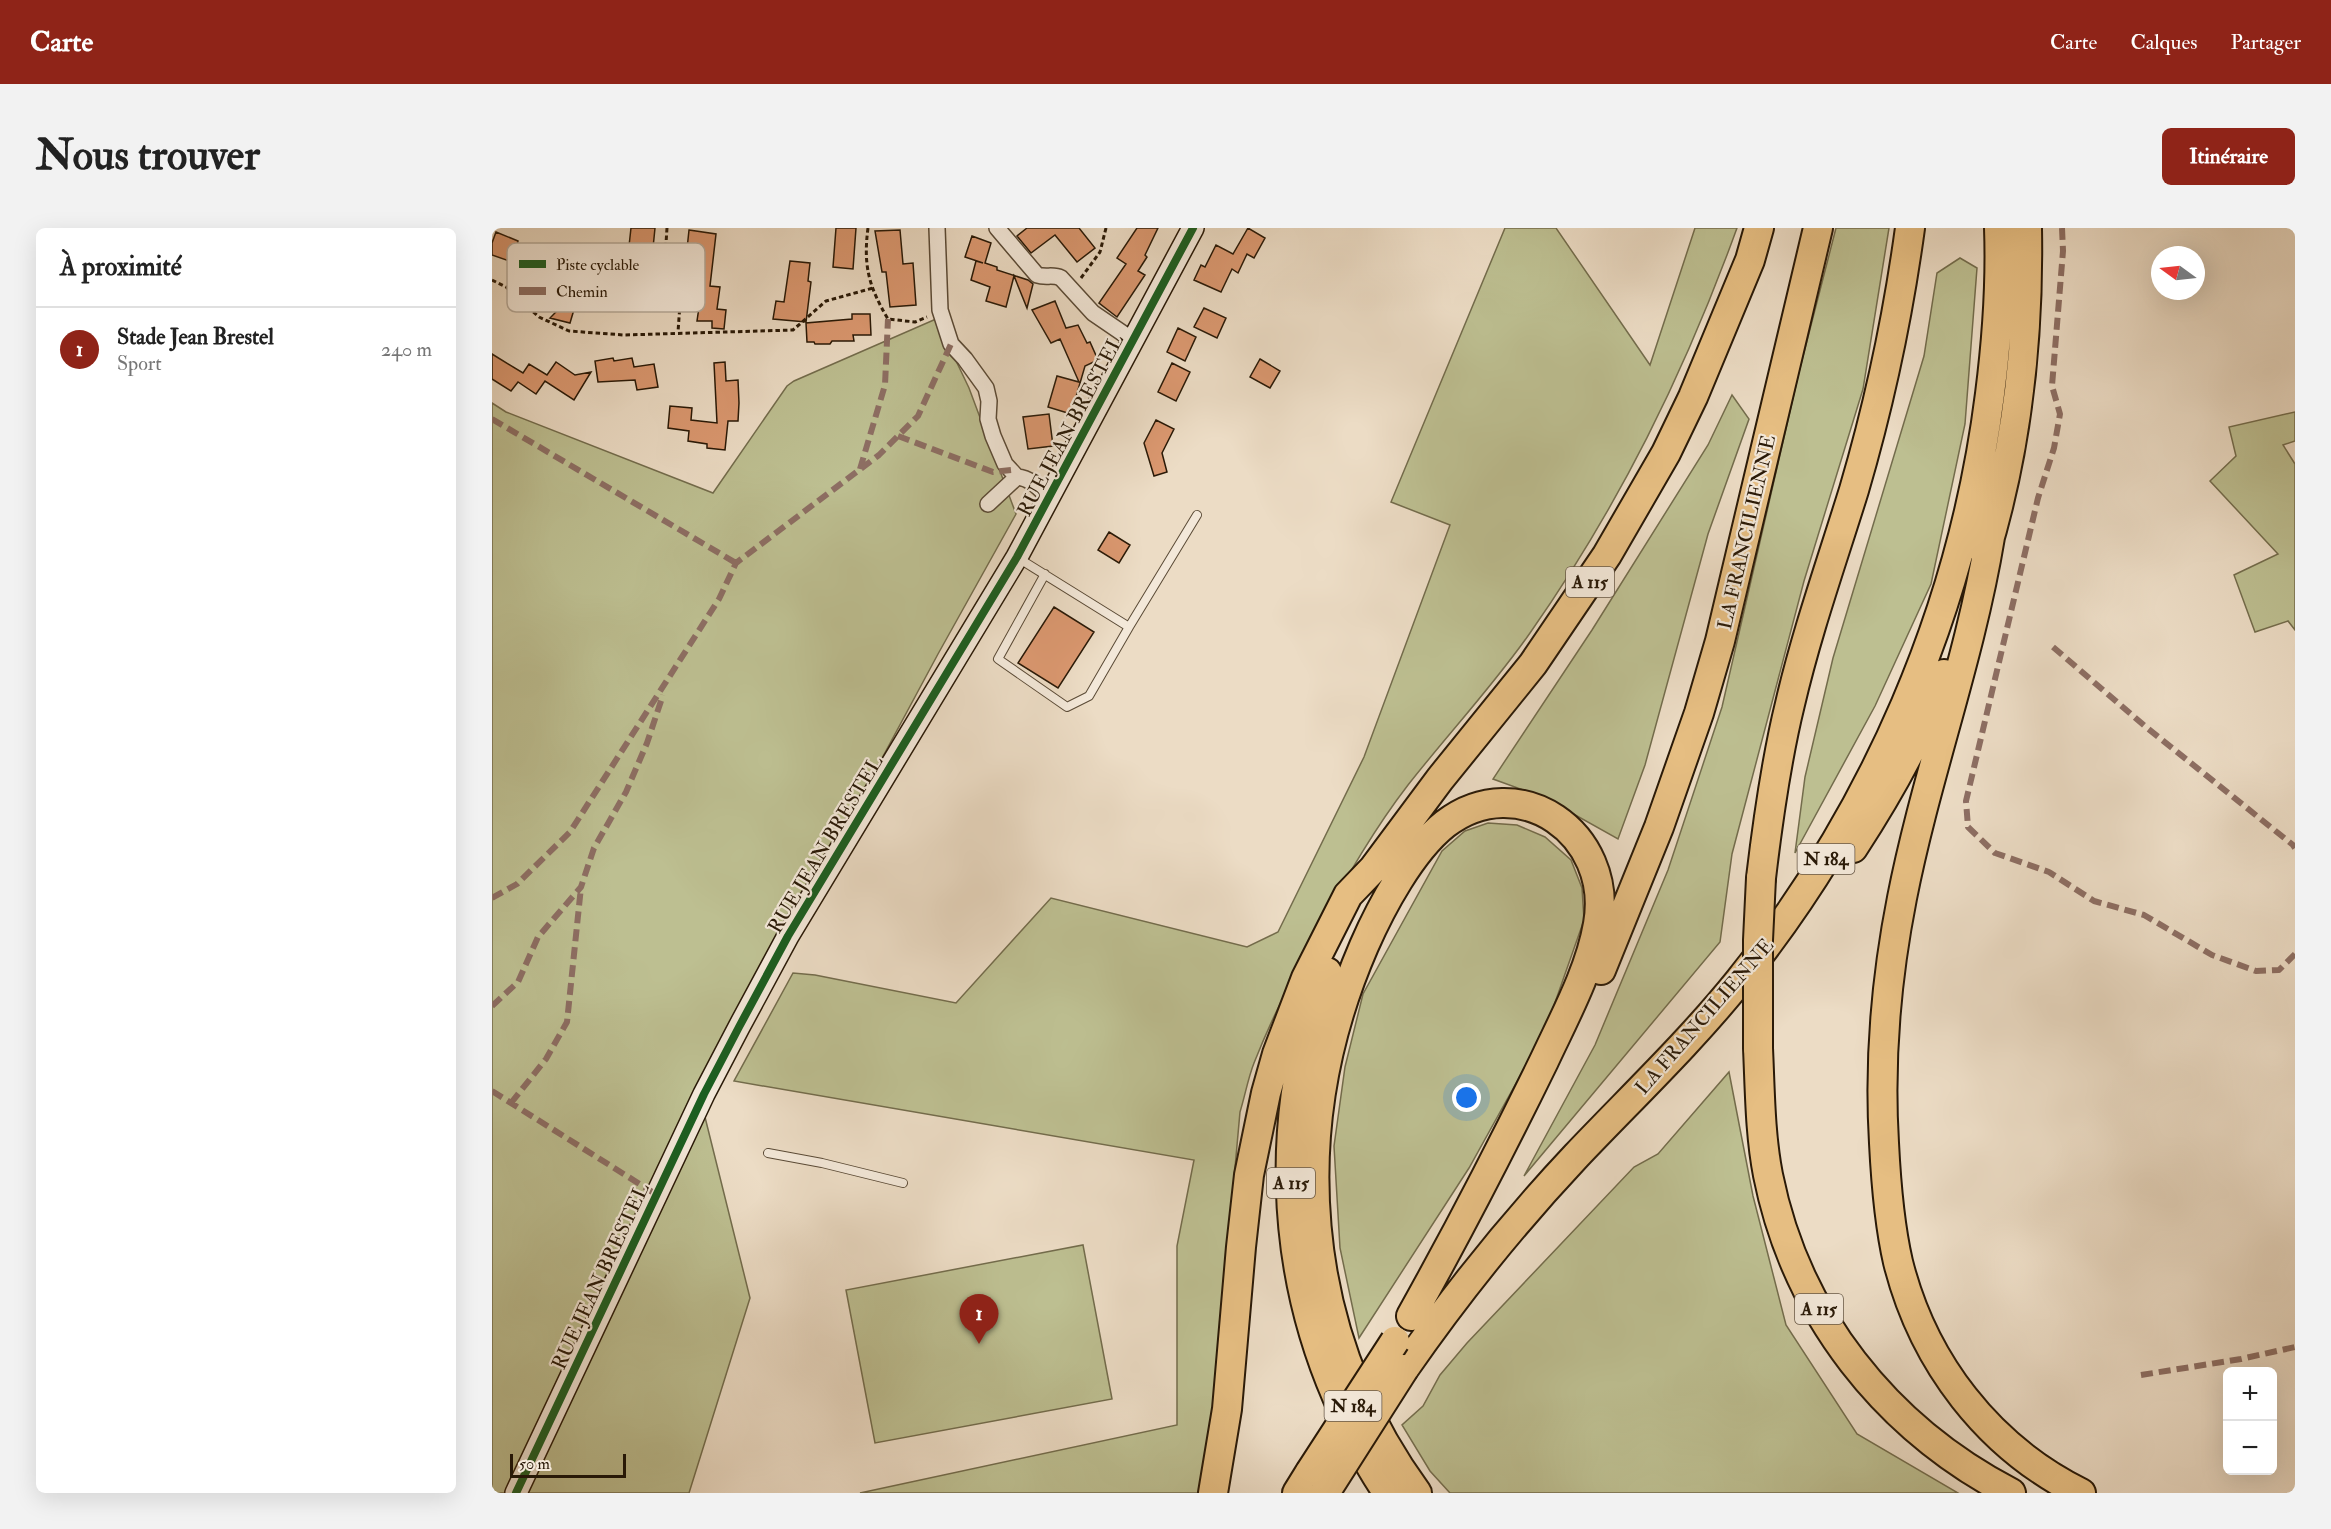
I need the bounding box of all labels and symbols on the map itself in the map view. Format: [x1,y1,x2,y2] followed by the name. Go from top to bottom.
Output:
[507,243,705,312] legend
[2151,246,2205,300] north arrow
[556,255,640,275] text: Piste cyclable
[556,282,608,302] text: Chemin
[1012,329,1129,521] street label: RUE JEAN BRESTEL
[1712,432,1781,632] street label: LA FRANCILIENNE
[1566,567,1614,597] road number: A 115
[762,750,889,938] street label: RUE JEAN BRESTEL
[1798,844,1854,874] road number: N 184
[1630,933,1779,1100] street label: LA FRANCILIENNE
[1452,1083,1481,1112] your location
[1267,1168,1315,1198] road number: A 115
[546,1178,655,1374] street label: RUE JEAN BRESTEL
[960,1294,998,1344] pin: 1
[1795,1294,1843,1324] road number: A 115
[1324,1391,1382,1421] road number: N 184
[510,1451,626,1478] scale bar

